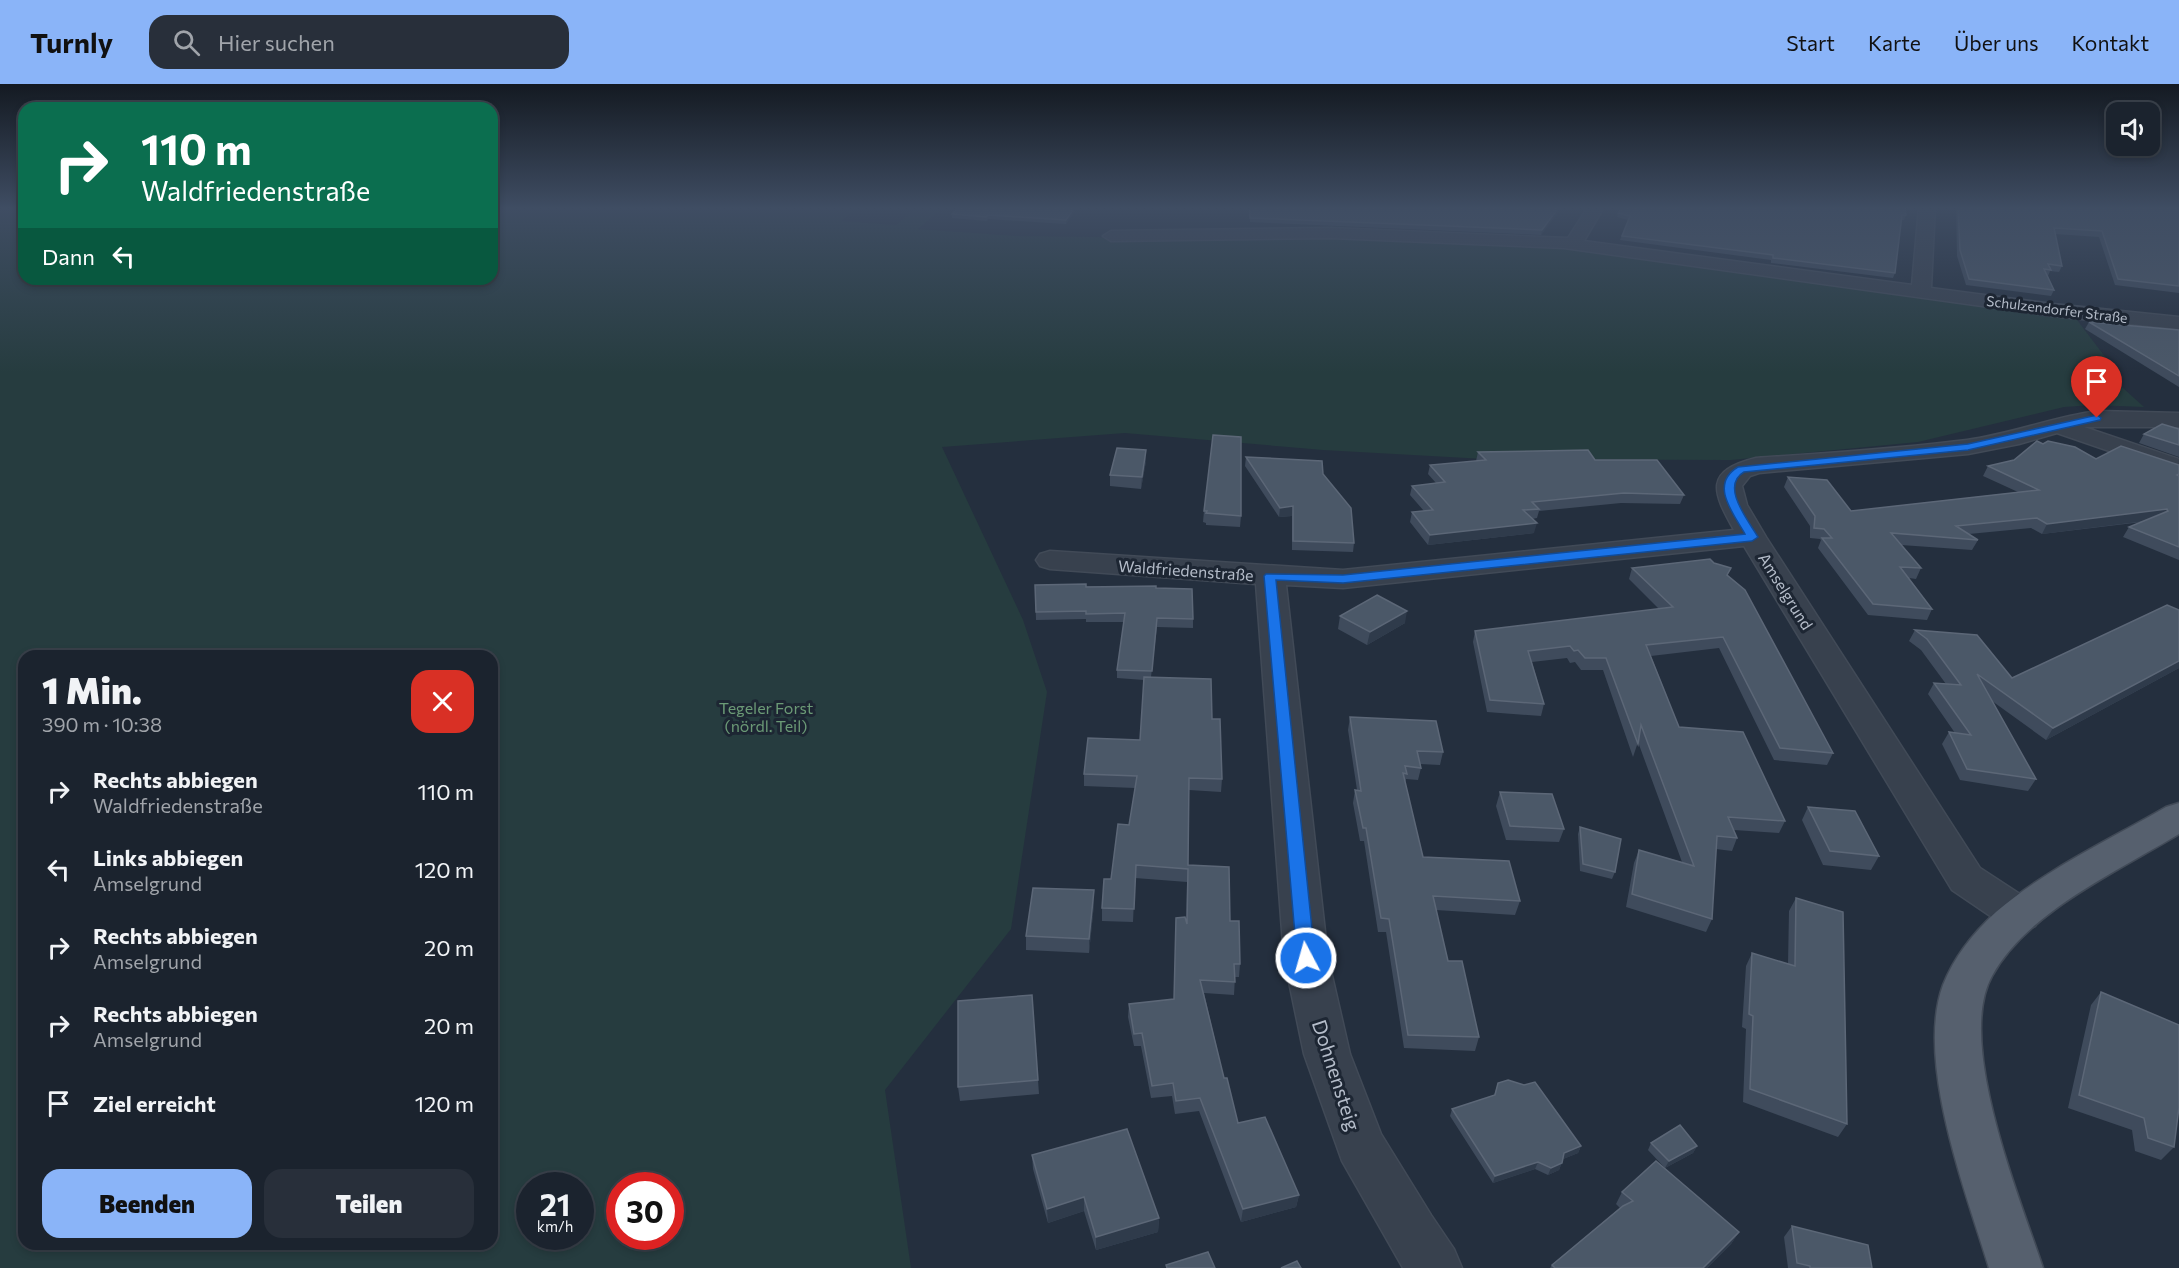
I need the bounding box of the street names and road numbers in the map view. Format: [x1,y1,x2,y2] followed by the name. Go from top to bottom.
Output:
[1985,292,2129,326] street label: Schulzendorfer Straße
[1755,549,1817,633] street label: Amselgrund
[1118,556,1254,584] street label: Waldfriedenstraße
[1308,1016,1366,1134] street label: Dohnensteig

